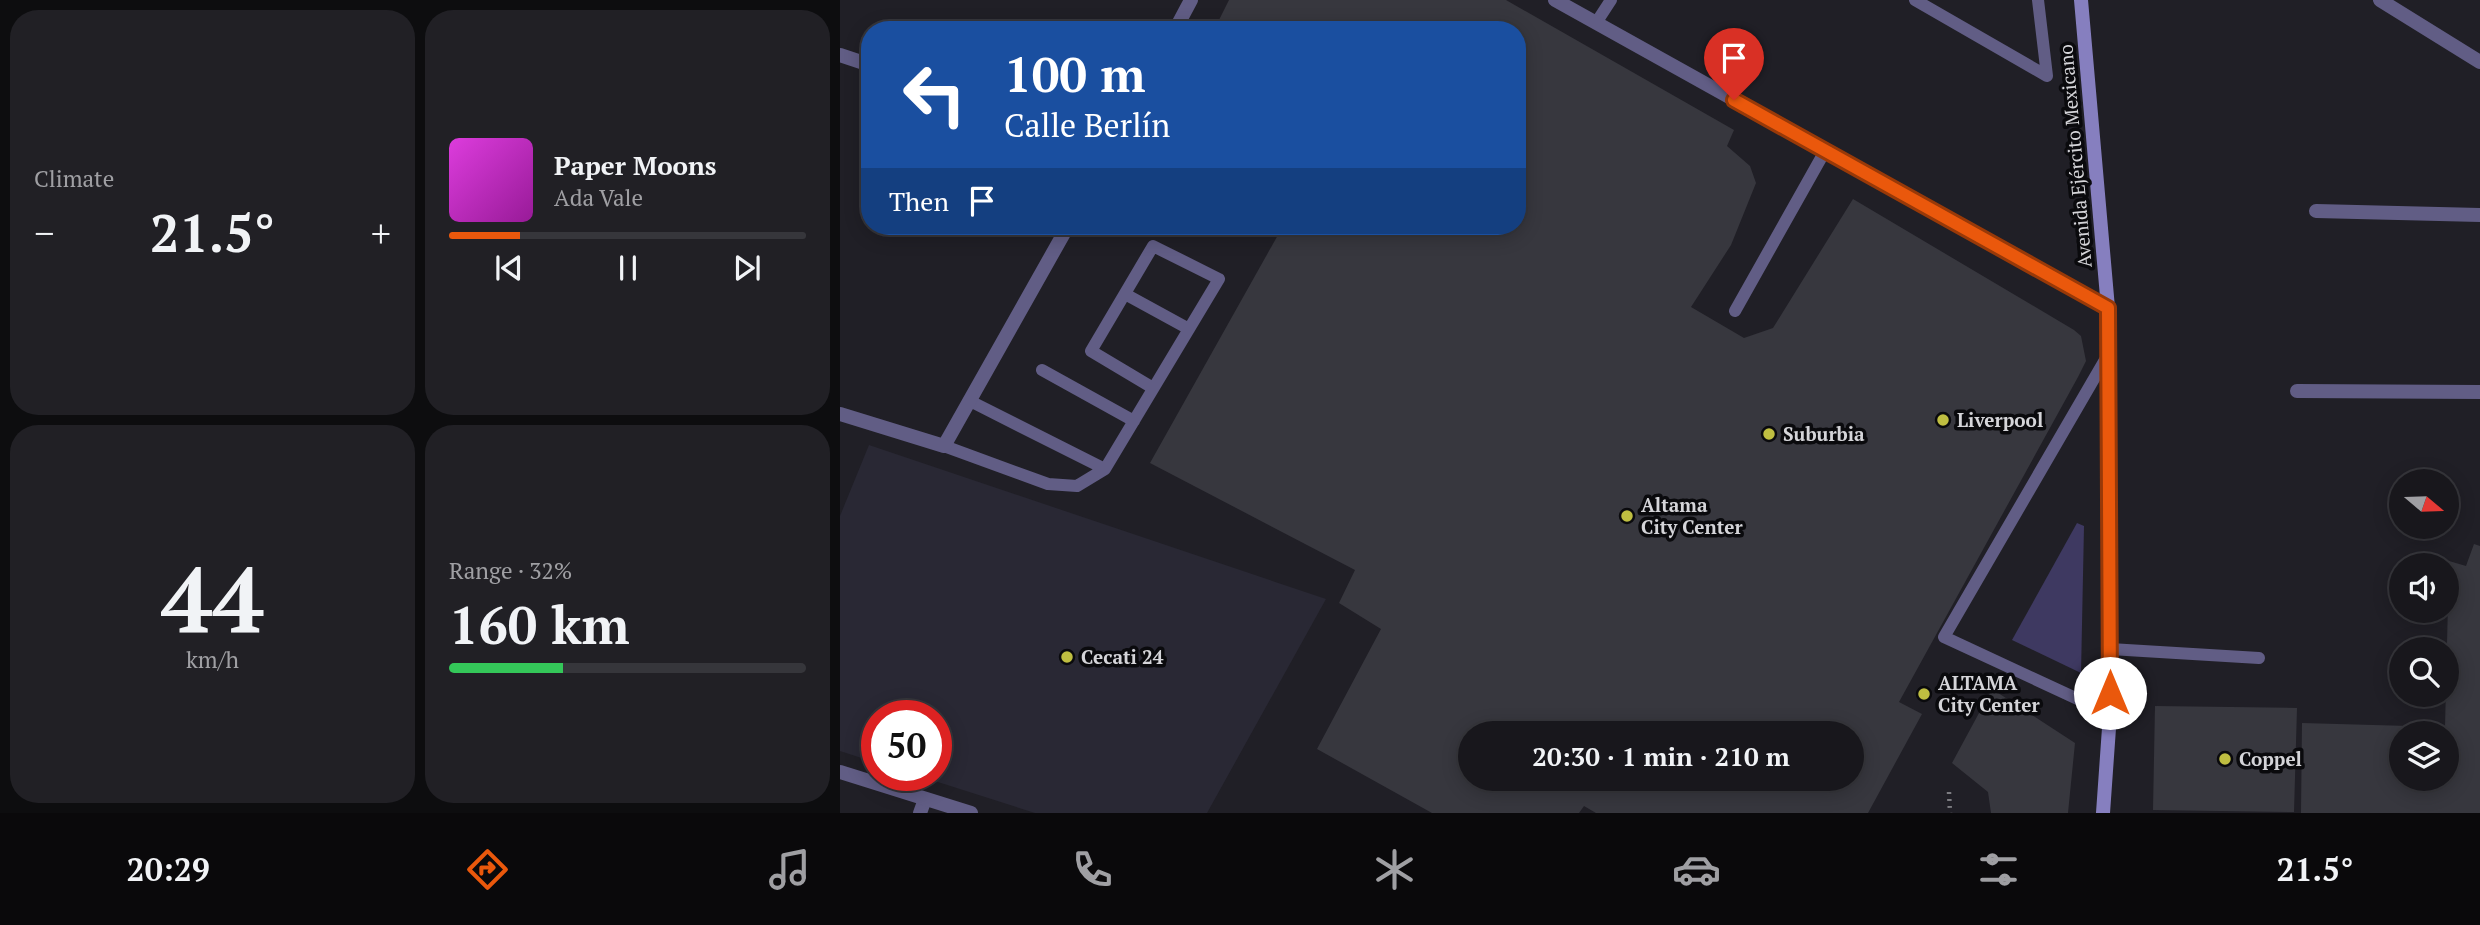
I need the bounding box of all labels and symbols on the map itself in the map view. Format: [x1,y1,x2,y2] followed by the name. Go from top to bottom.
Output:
[1704,28,1764,100] pin
[2052,43,2097,269] street label: Avenida Ejército Mexicano
[1957,407,2043,432] place label: Liverpool
[1935,412,1951,428] marker: Liverpool
[1783,421,1865,446] place label: Suburbia
[1761,426,1777,442] marker: Suburbia
[2389,469,2459,539] north arrow
[1641,492,1744,539] place label: Altama City Center
[1619,508,1635,524] marker: Altama City Center
[1081,644,1164,669] place label: Cecati 24
[1059,649,1075,665] marker: Cecati 24
[2073,656,2147,730] position arrow
[1938,670,2041,717] place label: ALTAMA City Center
[1916,686,1932,702] marker: ALTAMA City Center
[861,700,952,791] speed limit sign: 50
[2239,746,2302,771] place label: Coppel
[2217,751,2233,767] marker: Coppel

